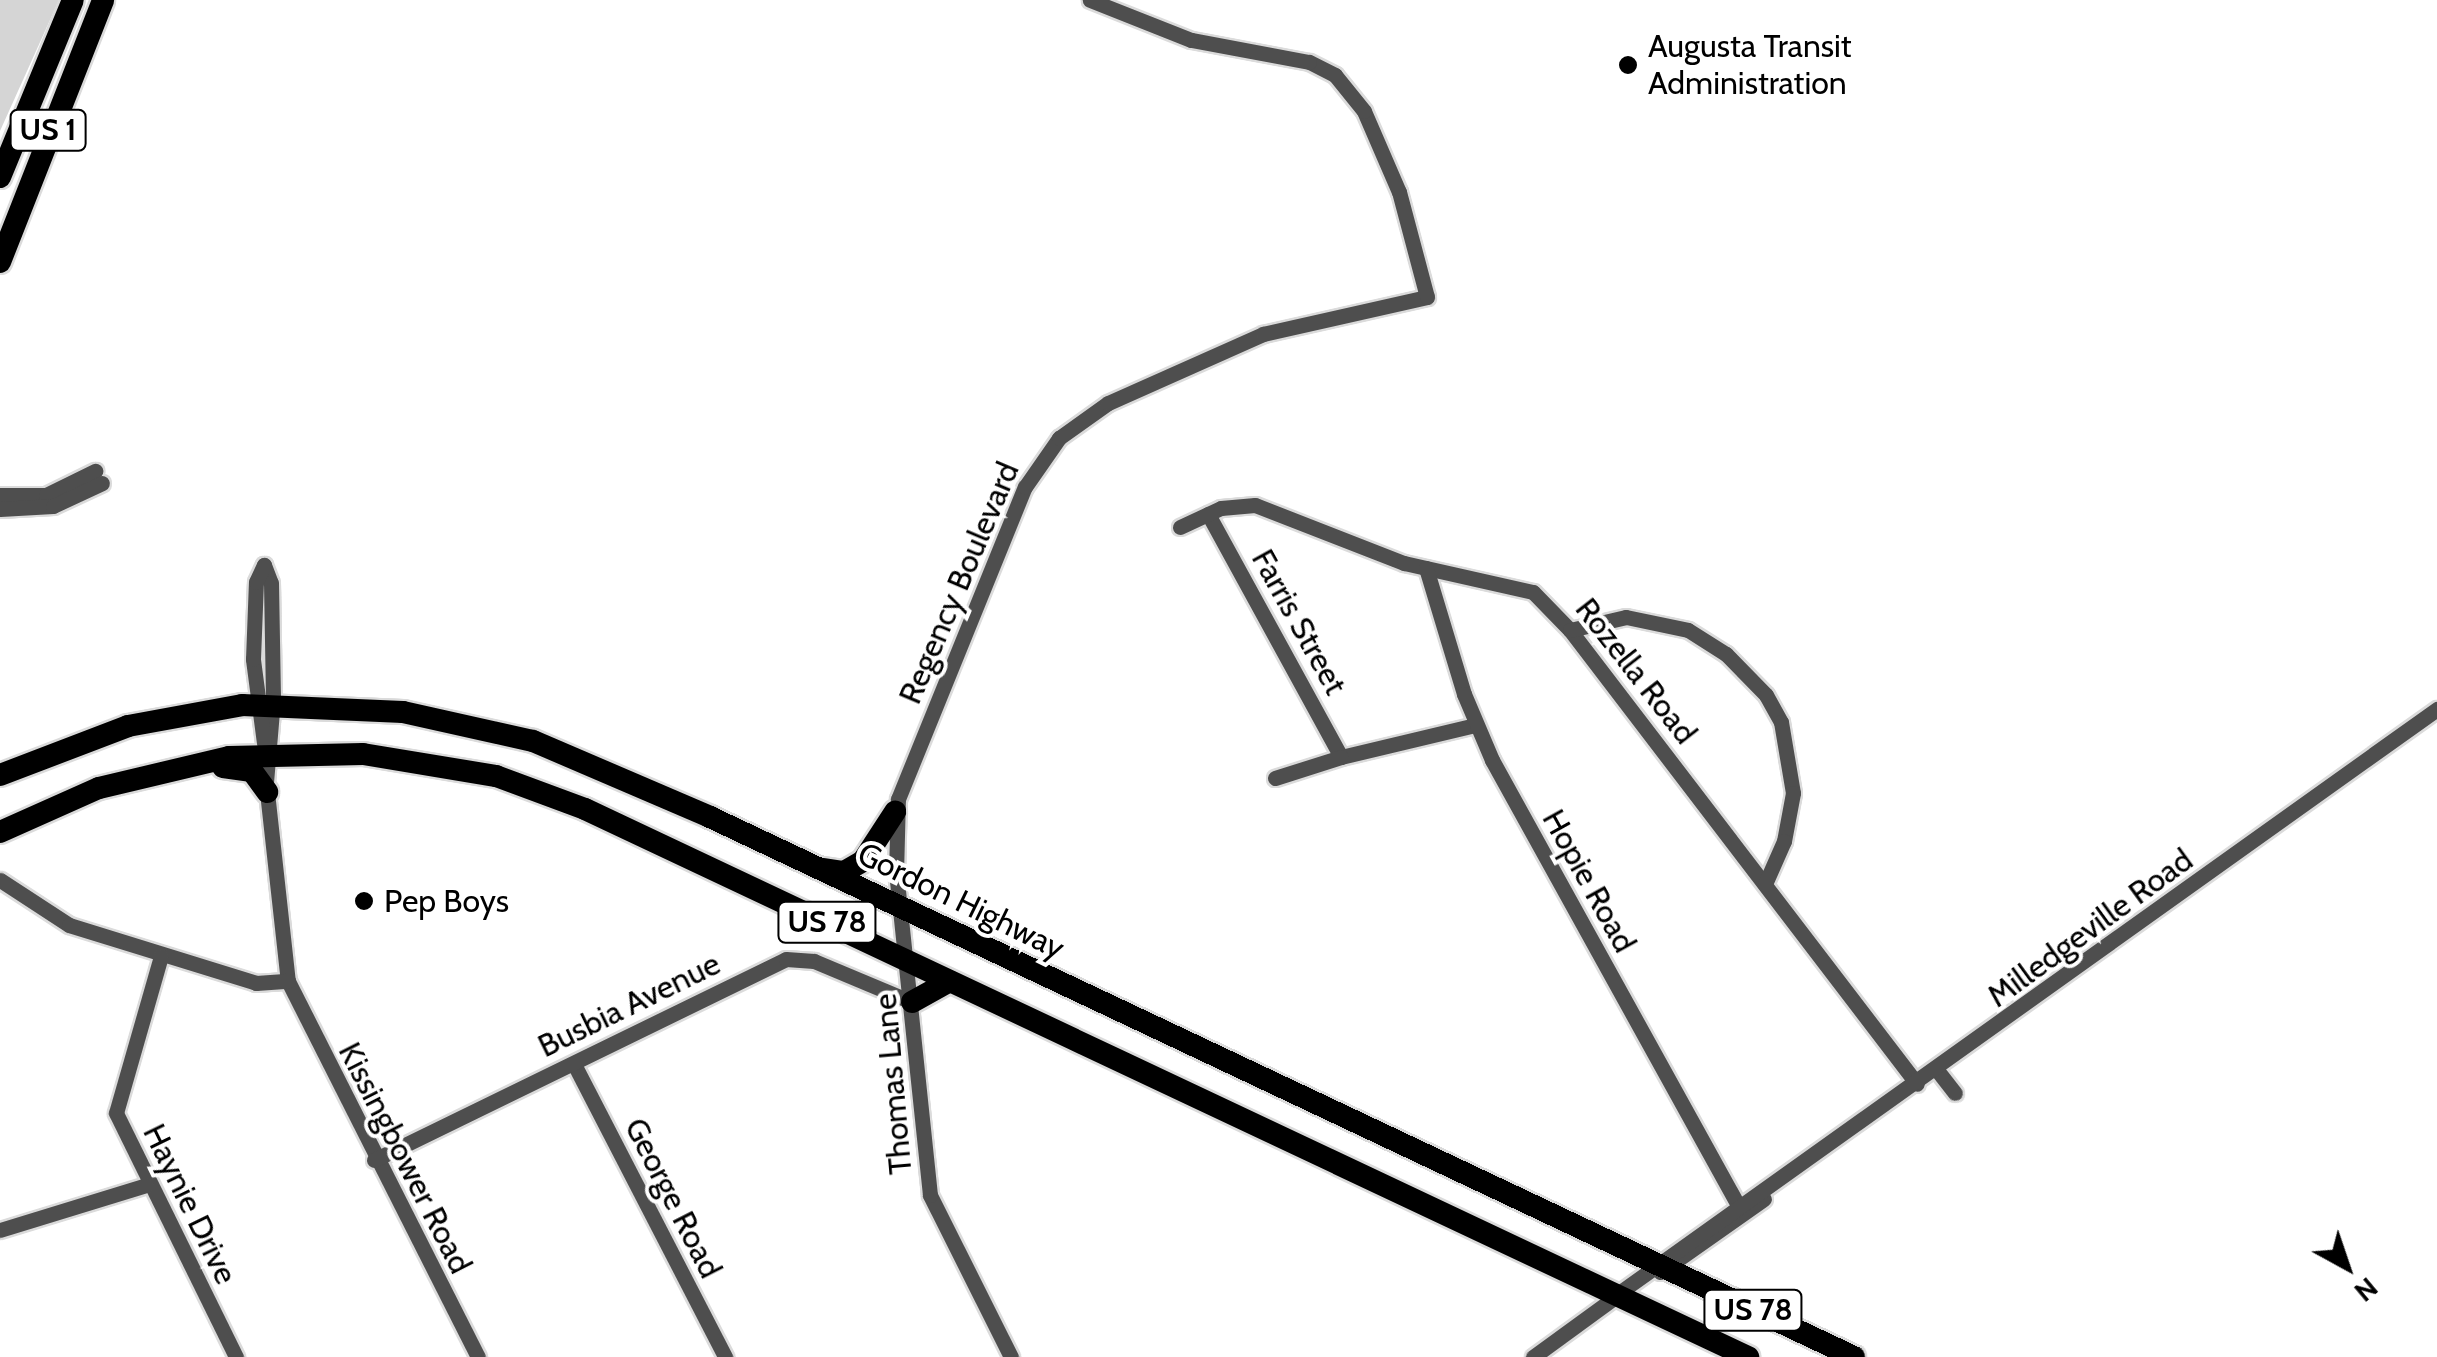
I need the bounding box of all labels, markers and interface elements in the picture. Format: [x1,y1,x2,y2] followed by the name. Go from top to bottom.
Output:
[1648,28,1852,103] place label: Augusta Transit Administration
[1617,54,1639,76] marker: Augusta Transit Administration
[8,105,88,155] road number: US 1
[891,456,1027,710] street label: Regency Boulevard
[1243,543,1355,701] street label: Farris Street
[1567,591,1705,751] street label: Rozella Road
[1534,803,1644,959] street label: Hopie Road
[851,834,1071,968] street label: Gordon Highway
[1980,841,2200,1015] street label: Milledgeville Road
[384,882,509,920] place label: Pep Boys
[353,890,375,912] marker: Pep Boys
[777,897,877,947] road number: US 78
[532,944,726,1066] street label: Busbia Avenue
[866,992,920,1176] street label: Thomas Lane
[330,1036,480,1280] street label: Kissingbower Road
[616,1112,730,1284] street label: George Road
[135,1118,245,1290] street label: Haynie Drive
[2297,1217,2397,1317] north arrow
[2348,1271,2385,1309] text: N
[1703,1285,1803,1335] road number: US 78

